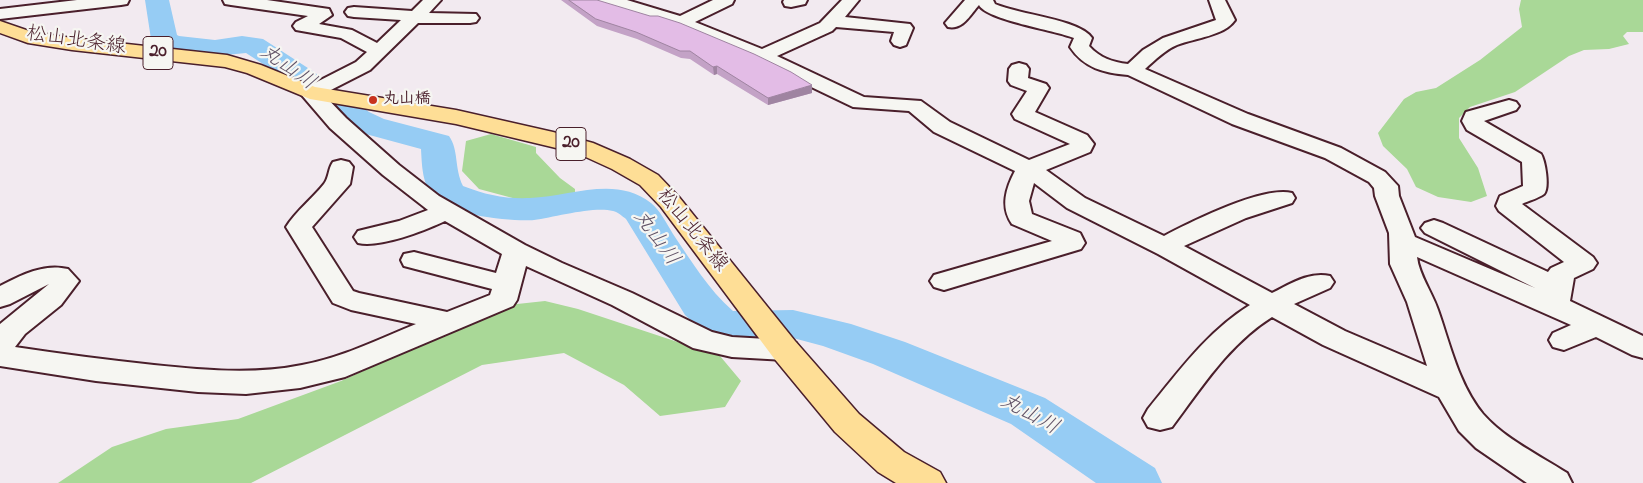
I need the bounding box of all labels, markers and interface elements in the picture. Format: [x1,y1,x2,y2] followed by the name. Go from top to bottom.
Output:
[25,23,127,61] street label: 松山北条線
[143,36,173,70] road number: 20
[254,41,320,97] water label: 丸山川
[383,90,431,110] place label: 丸山橋
[367,94,379,106] marker: 丸山橋
[556,128,586,160] road number: 20
[650,185,732,277] street label: 松山北条線
[626,206,684,272] water label: 丸山川
[995,390,1063,442] water label: 丸山川

